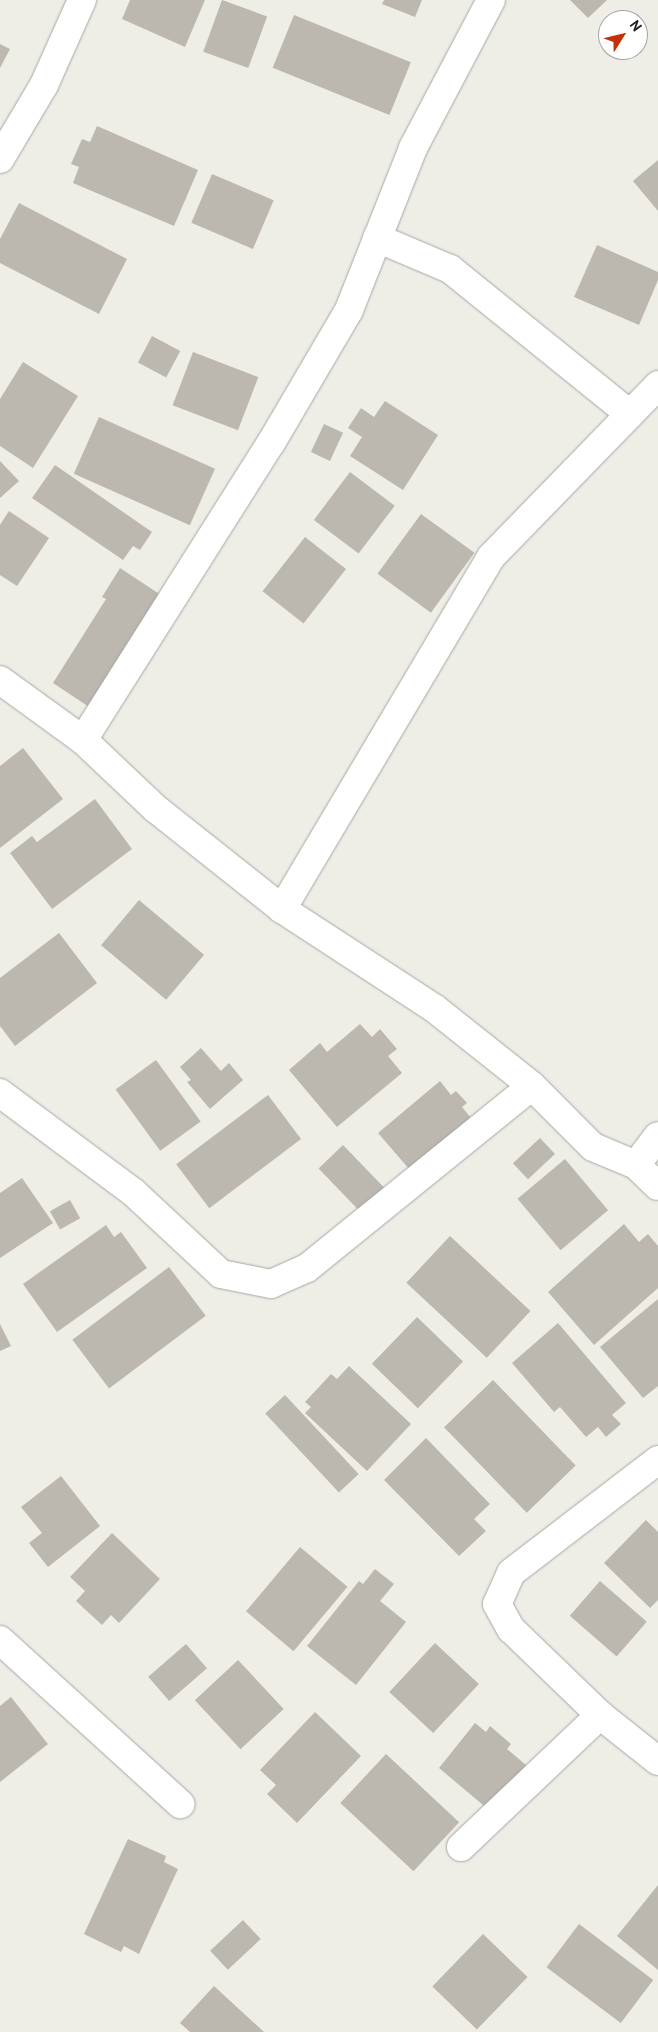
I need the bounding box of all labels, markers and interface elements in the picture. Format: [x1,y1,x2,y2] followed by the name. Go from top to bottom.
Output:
[598,10,648,60] north arrow
[625,17,645,36] text: N

